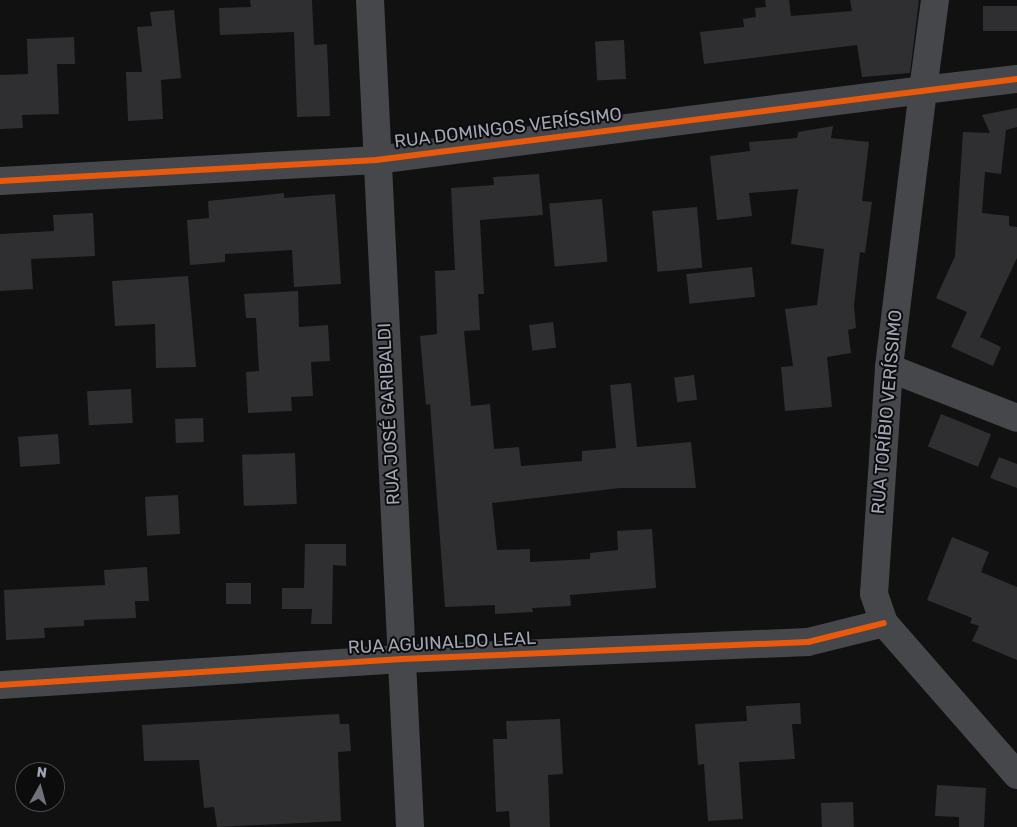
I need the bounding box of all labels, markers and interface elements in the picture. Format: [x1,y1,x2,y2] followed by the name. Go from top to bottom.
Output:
[392,103,624,153] street label: RUA DOMINGOS VERÍSSIMO
[867,308,907,516] street label: RUA TORÍBIO VERÍSSIMO
[373,322,405,506] street label: RUA JOSÉ GARIBALDI
[347,627,537,659] street label: RUA AGUINALDO LEAL
[15,762,65,812] north arrow
[36,764,48,782] text: N

